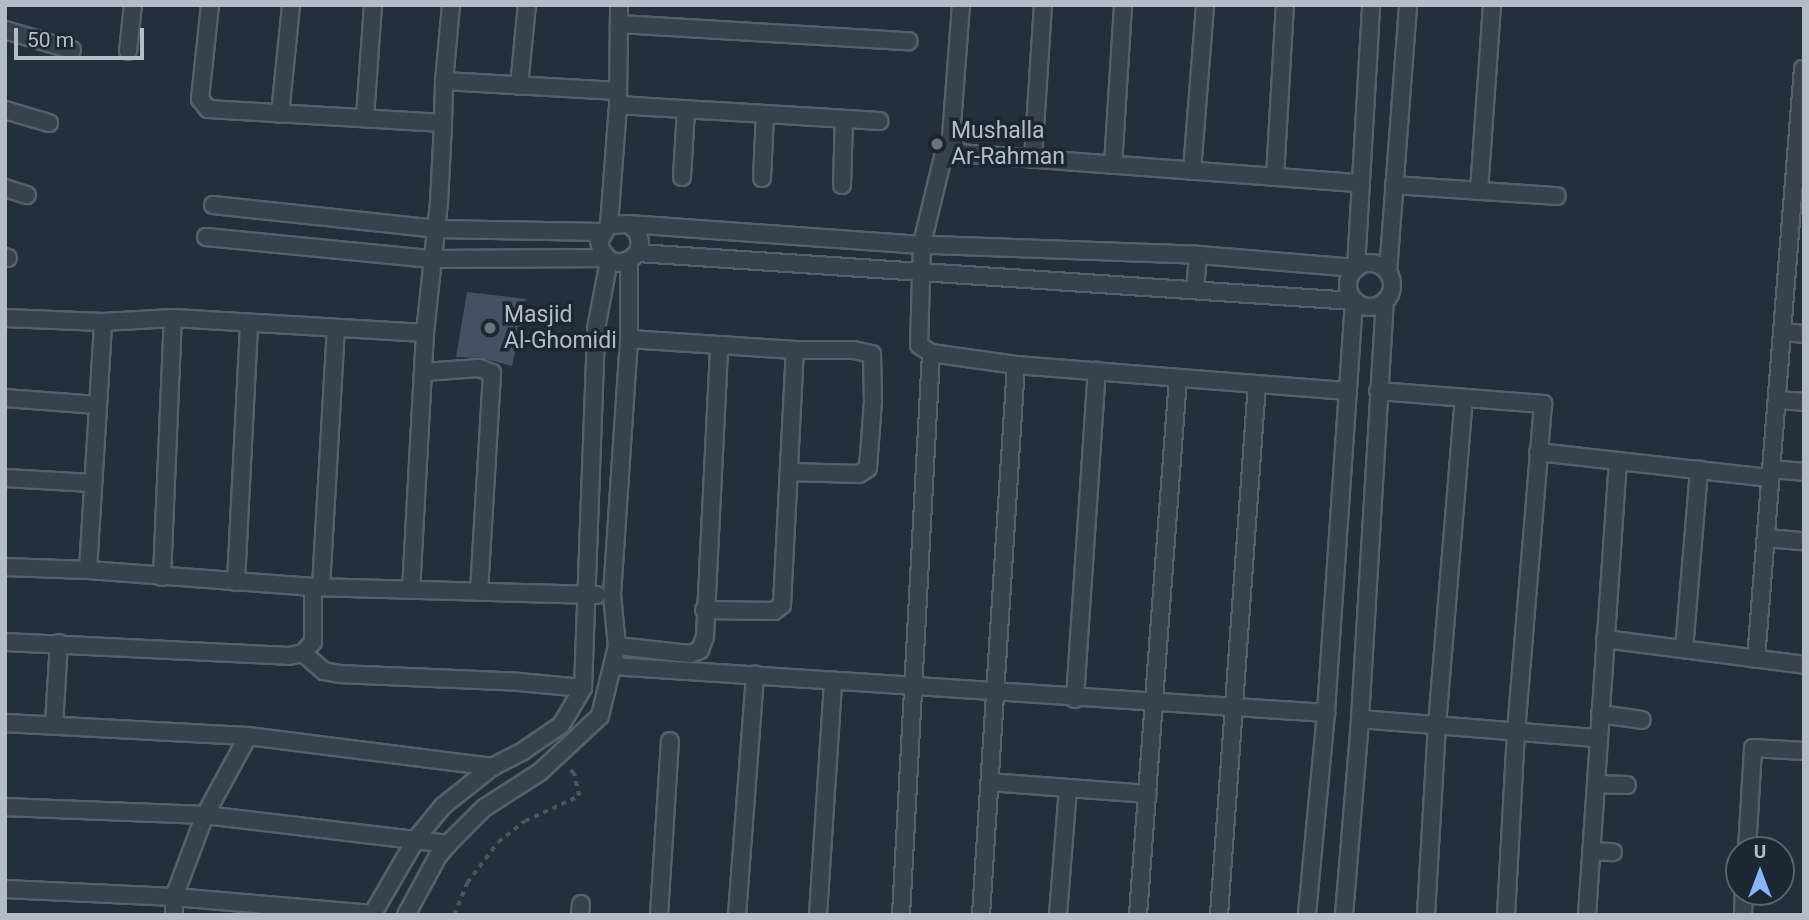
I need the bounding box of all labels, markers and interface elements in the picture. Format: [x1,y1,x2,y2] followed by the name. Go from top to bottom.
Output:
[18,14,147,58] scale bar
[27,28,74,52] text: 50 m
[951,117,1065,171] place label: Mushalla Ar-Rahman
[929,136,945,152] marker: Mushalla Ar-Rahman
[504,301,617,355] place label: Masjid Al-Ghomidi
[482,320,498,336] marker: Masjid Al-Ghomidi
[1725,836,1795,906] north arrow
[1754,840,1766,863] text: U

